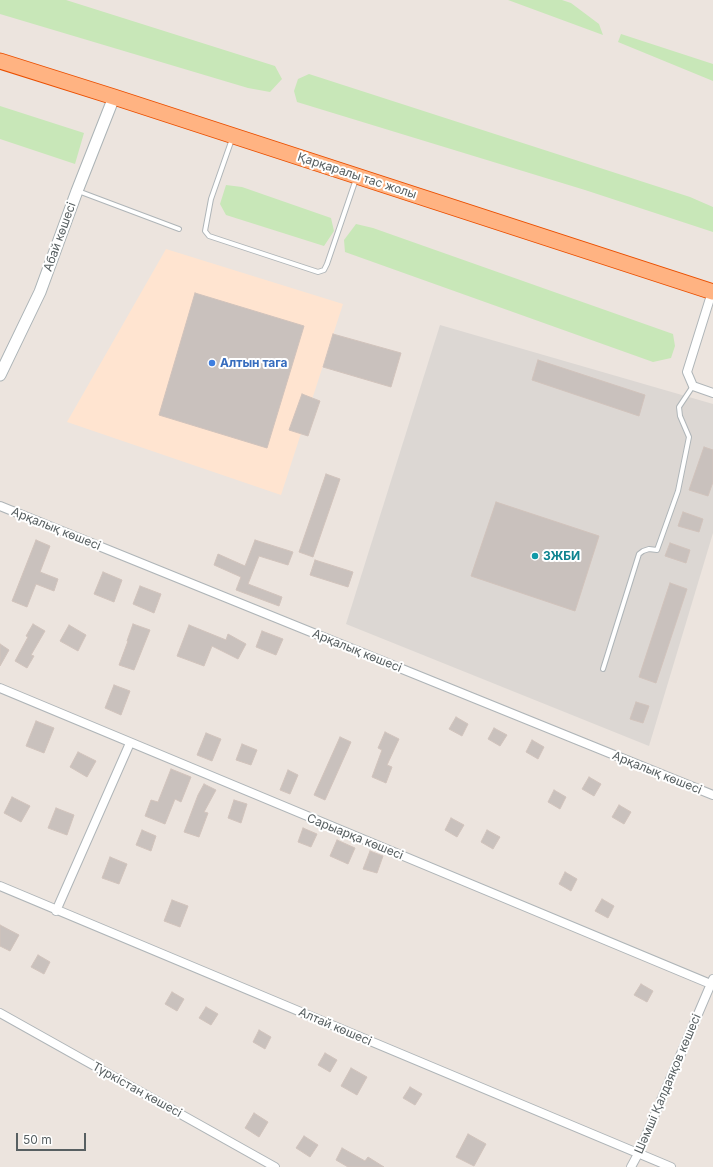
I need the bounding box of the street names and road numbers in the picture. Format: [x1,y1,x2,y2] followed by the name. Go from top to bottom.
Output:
[296,150,418,202] street label: Қарқаралы тас жолы
[41,200,79,274] street label: Абай көшесі
[9,505,103,553] street label: Арқалық көшесі
[310,627,404,675] street label: Арқалық көшесі
[610,749,704,797] street label: Арқалық көшесі
[305,811,405,863] street label: Сарыарқа көшесі
[296,1005,374,1049] street label: Алтай көшесі
[632,1012,704,1156] street label: Шәмші Қалдаяқов көшесі
[90,1059,184,1121] street label: Түркістан көшесі

